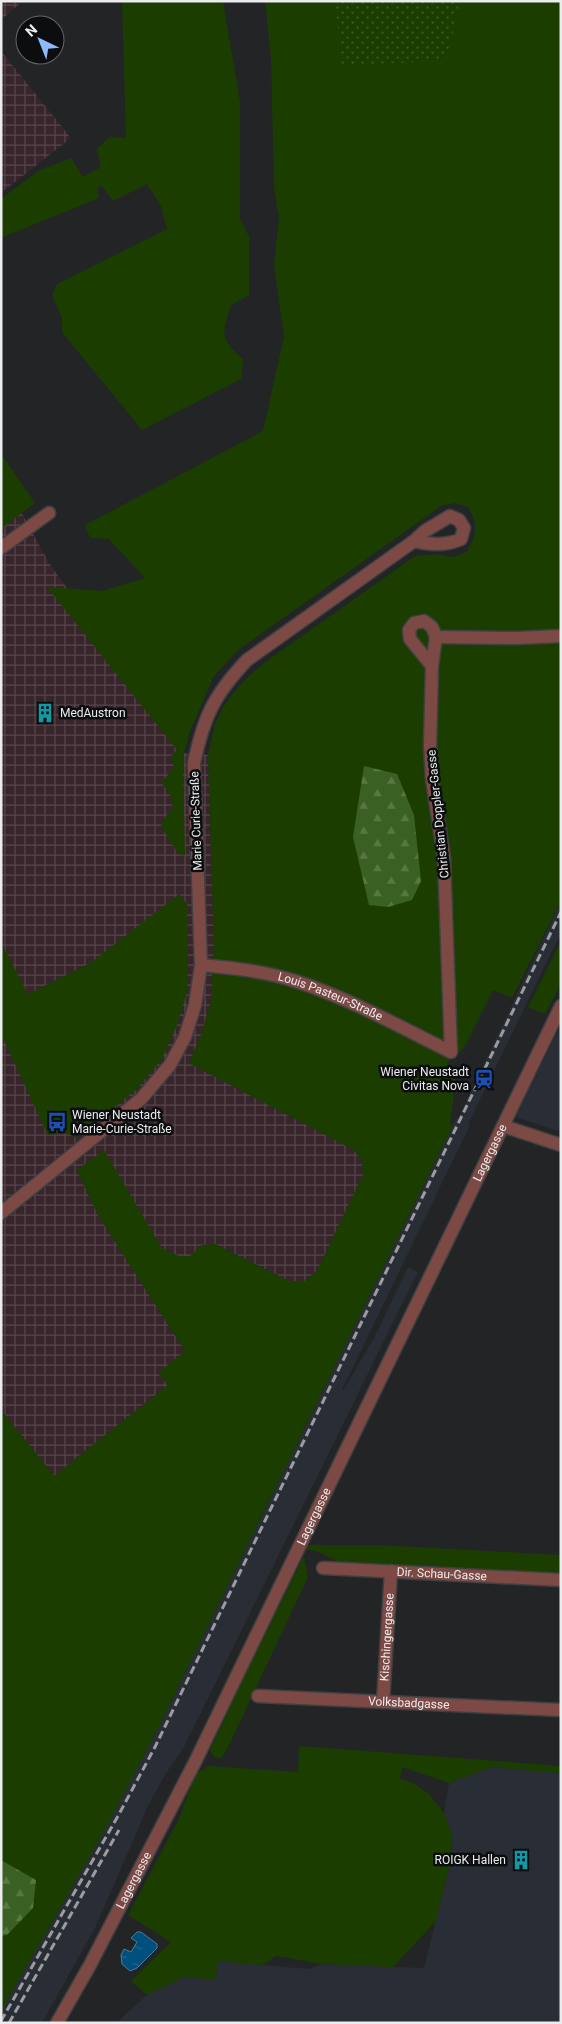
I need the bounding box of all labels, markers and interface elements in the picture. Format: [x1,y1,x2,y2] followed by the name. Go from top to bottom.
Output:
[15,15,65,65] north arrow
[22,21,40,40] text: N
[34,702,56,724] building icon: MedAustron
[60,706,126,720] place label: MedAustron
[424,749,452,879] street label: Christian Doppler-Gasse
[187,771,205,871] street label: Marie Curie-Straße
[276,969,385,1024] street label: Louis Pasteur-Straße
[380,1065,469,1093] place label: Wiener Neustadt Civitas Nova
[473,1068,495,1090] station icon: Wiener Neustadt Civitas Nova
[72,1108,172,1136] place label: Wiener Neustadt Marie-Curie-Straße
[46,1111,68,1133] bus stop icon: Wiener Neustadt Marie-Curie-Straße
[470,1122,510,1184] street label: Lagergasse
[294,1486,334,1548] street label: Lagergasse
[396,1565,487,1583] street label: Dir. Schau-Gasse
[377,1593,397,1682] street label: Kischingergasse
[368,1694,450,1712] street label: Volksbadgasse
[510,1849,532,1871] building icon: ROIGK Hallen
[113,1850,154,1911] street label: Lagergasse
[434,1853,506,1867] place label: ROIGK Hallen

